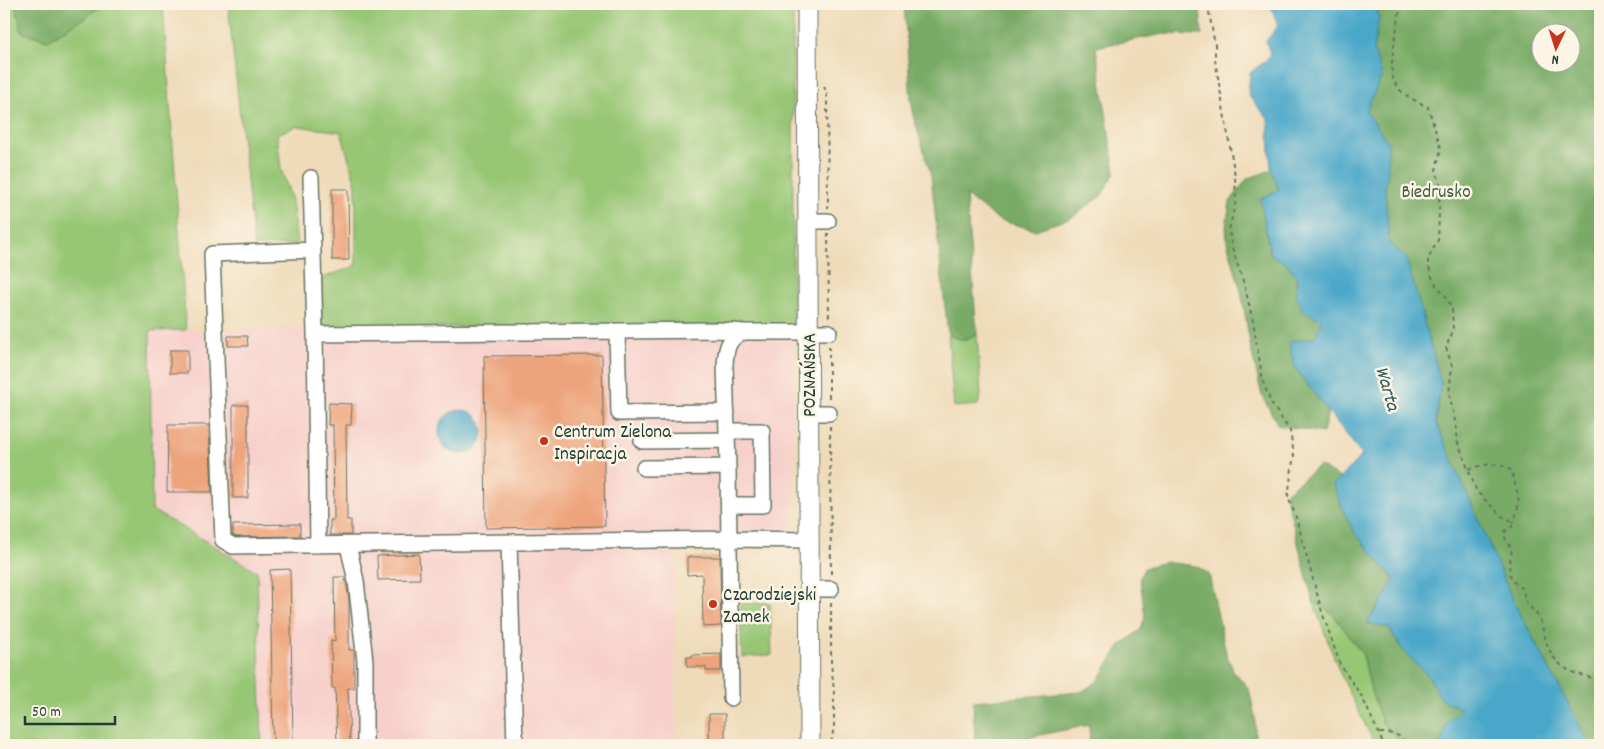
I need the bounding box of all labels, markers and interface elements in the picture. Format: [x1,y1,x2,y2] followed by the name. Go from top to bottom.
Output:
[1532,22,1582,72] north arrow
[1551,49,1559,69] text: N
[1401,180,1471,207] park label: Biedrusko
[798,333,825,417] street label: POZNAŃSKA
[1366,363,1406,416] water label: Warta
[554,420,672,469] place label: Centrum Zielona Inspiracja
[538,435,550,447] marker: Centrum Zielona Inspiracja
[723,583,817,632] place label: Czarodziejski Zamek
[707,598,719,610] marker: Czarodziejski Zamek
[25,694,115,726] scale bar
[32,702,61,724] text: 50 m

